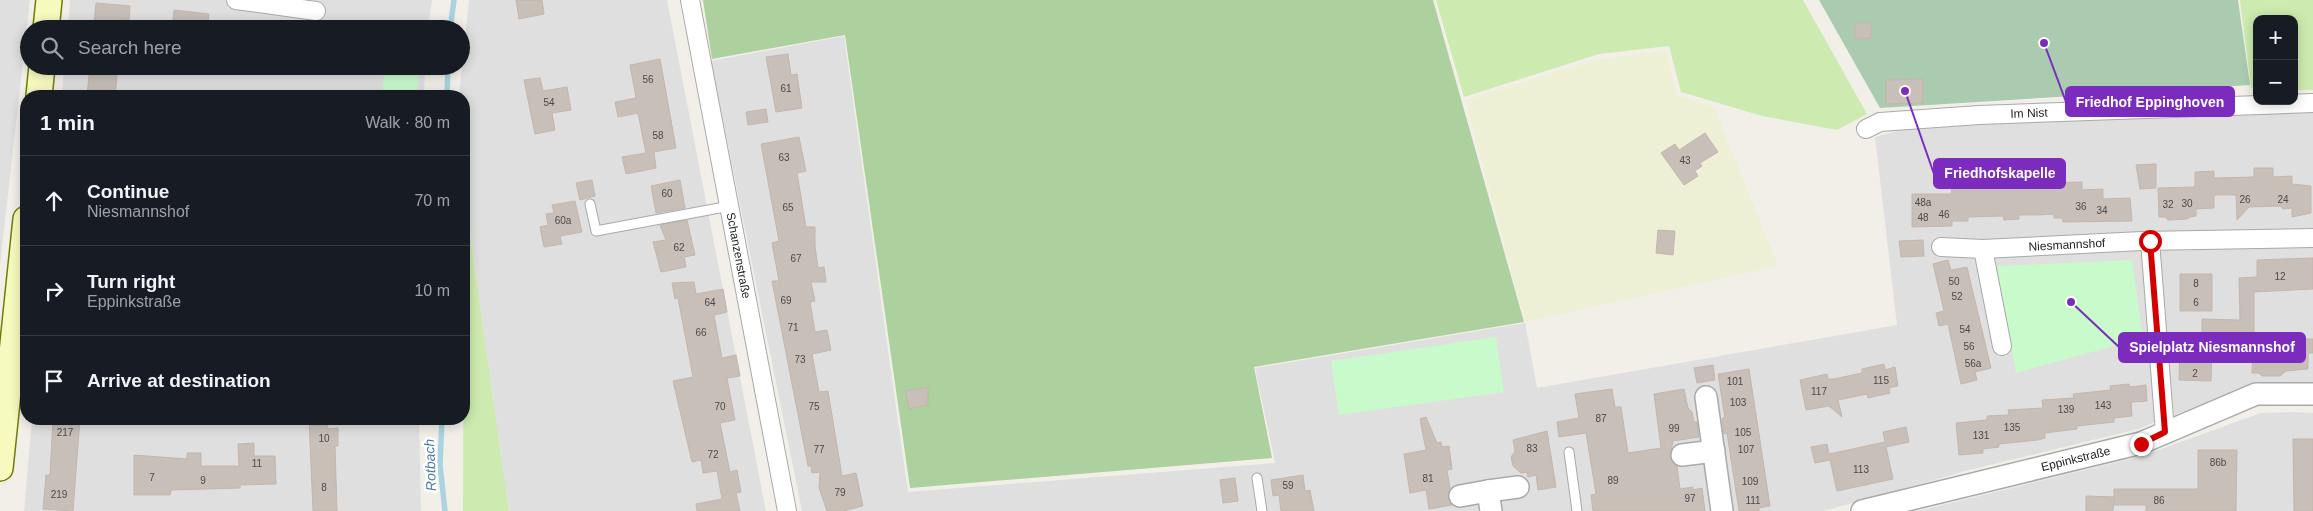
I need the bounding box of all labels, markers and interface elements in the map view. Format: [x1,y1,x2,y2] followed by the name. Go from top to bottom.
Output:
[2253,15,2298,105] map controls
[2253,15,2298,60] button: +
[20,20,470,75] search box
[38,34,66,62] icon: search
[78,37,182,58] text: Search here
[2253,60,2298,105] button: −
[642,74,654,85] house number: 56
[780,83,792,94] house number: 61
[2066,87,2234,116] callout: Friedhof Eppinghoven
[2076,94,2224,110] text: Friedhof Eppinghoven
[543,97,555,108] house number: 54
[2010,106,2049,121] street label: Im Nist
[40,111,95,134] text: 1 min
[365,114,450,131] text: Walk · 80 m
[652,130,664,141] house number: 58
[778,152,790,163] house number: 63
[1679,155,1691,166] house number: 43
[1934,159,2065,188] callout: Friedhofskapelle
[1944,165,2056,181] text: Friedhofskapelle
[87,181,169,202] text: Continue
[40,187,68,215] icon: ahead
[661,188,673,199] house number: 60
[414,192,450,209] text: 70 m
[2239,194,2251,205] house number: 26
[2277,194,2289,205] house number: 24
[1915,197,1932,208] house number: 48a
[2181,198,2193,209] house number: 30
[2162,199,2174,210] house number: 32
[2075,201,2087,212] house number: 36
[782,202,794,213] house number: 65
[87,203,189,220] text: Niesmannshof
[2096,205,2108,216] house number: 34
[1938,209,1950,220] house number: 46
[723,211,754,300] street label: Schanzenstraße
[1917,212,1929,223] house number: 48
[555,215,572,226] house number: 60a
[2139,230,2162,253] route start
[2028,236,2106,254] street label: Niesmannshof
[673,242,685,253] house number: 62
[790,253,802,264] house number: 67
[87,271,175,292] text: Turn right
[2274,271,2286,282] house number: 12
[1948,276,1960,287] house number: 50
[40,277,68,305] icon: right
[2193,278,2199,289] house number: 8
[414,282,450,299] text: 10 m
[1951,291,1963,302] house number: 52
[87,293,181,310] text: Eppinkstraße
[780,295,792,306] house number: 69
[704,297,716,308] house number: 64
[2193,297,2199,308] house number: 6
[787,322,799,333] house number: 71
[1959,324,1971,335] house number: 54
[695,327,707,338] house number: 66
[2119,333,2305,362] callout: Spielplatz Niesmannshof
[2129,339,2295,355] text: Spielplatz Niesmannshof
[1963,341,1975,352] house number: 56
[794,354,806,365] house number: 73
[1965,358,1982,369] house number: 56a
[40,367,68,395] icon: arrive
[2192,368,2198,379] house number: 2
[87,370,271,391] text: Arrive at destination
[1873,375,1889,386] house number: 115
[1727,376,1744,387] house number: 101
[1811,386,1827,397] house number: 117
[1730,397,1747,408] house number: 103
[2095,400,2112,411] house number: 143
[714,401,726,412] house number: 70
[808,401,820,412] house number: 75
[2058,404,2075,415] house number: 139
[1595,413,1607,424] house number: 87
[2004,422,2021,433] house number: 135
[1668,423,1680,434] house number: 99
[57,427,74,438] house number: 217
[1735,427,1752,438] house number: 105
[1973,430,1990,441] house number: 131
[318,433,330,444] house number: 10
[2130,433,2153,456] route end
[421,438,439,491] water label: Rotbach
[1526,443,1538,454] house number: 83
[813,444,825,455] house number: 77
[1738,444,1755,455] house number: 107
[2040,444,2112,474] street label: Eppinkstraße
[707,449,719,460] house number: 72
[2210,457,2227,468] house number: 86b
[252,458,263,469] house number: 11
[1853,464,1869,475] house number: 113
[149,472,155,483] house number: 7
[1422,473,1434,484] house number: 81
[200,475,206,486] house number: 9
[1607,475,1619,486] house number: 89
[1742,476,1759,487] house number: 109
[1282,480,1294,491] house number: 59
[321,482,327,493] house number: 8
[834,487,846,498] house number: 79
[51,489,68,500] house number: 219
[1684,493,1696,504] house number: 97
[1745,495,1761,506] house number: 111
[2153,495,2165,506] house number: 86

